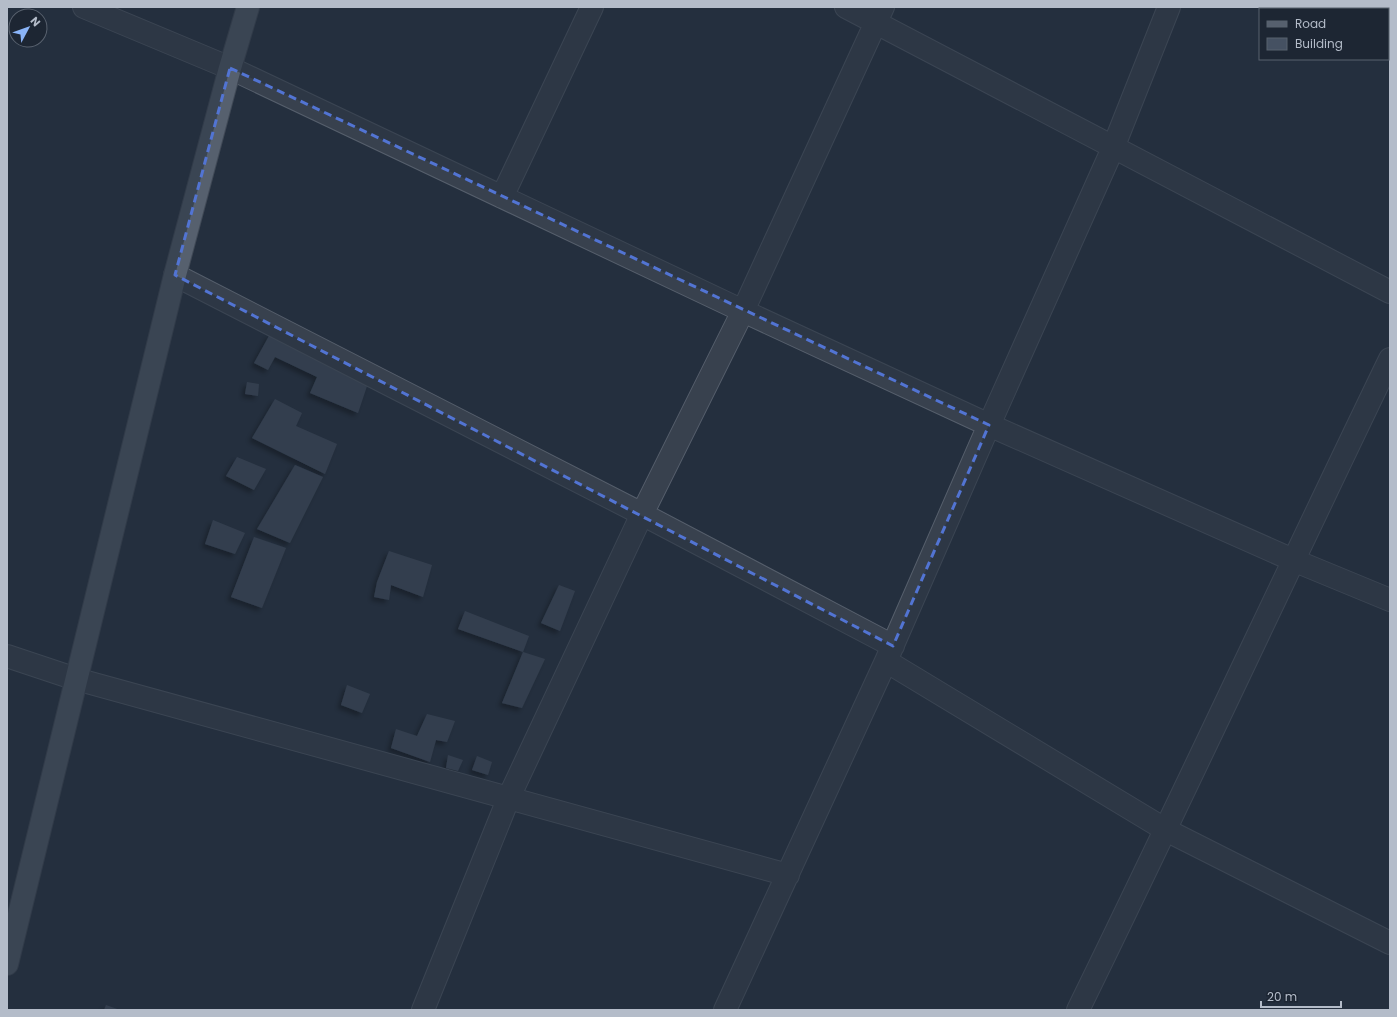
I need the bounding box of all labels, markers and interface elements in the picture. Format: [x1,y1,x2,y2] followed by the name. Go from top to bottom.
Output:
[8,8,48,48] north arrow
[1259,8,1389,60] legend
[27,13,44,30] text: N
[1295,15,1326,32] text: Road
[1295,35,1343,52] text: Building
[1261,983,1341,1009] scale bar
[1267,988,1297,1005] text: 20 m

